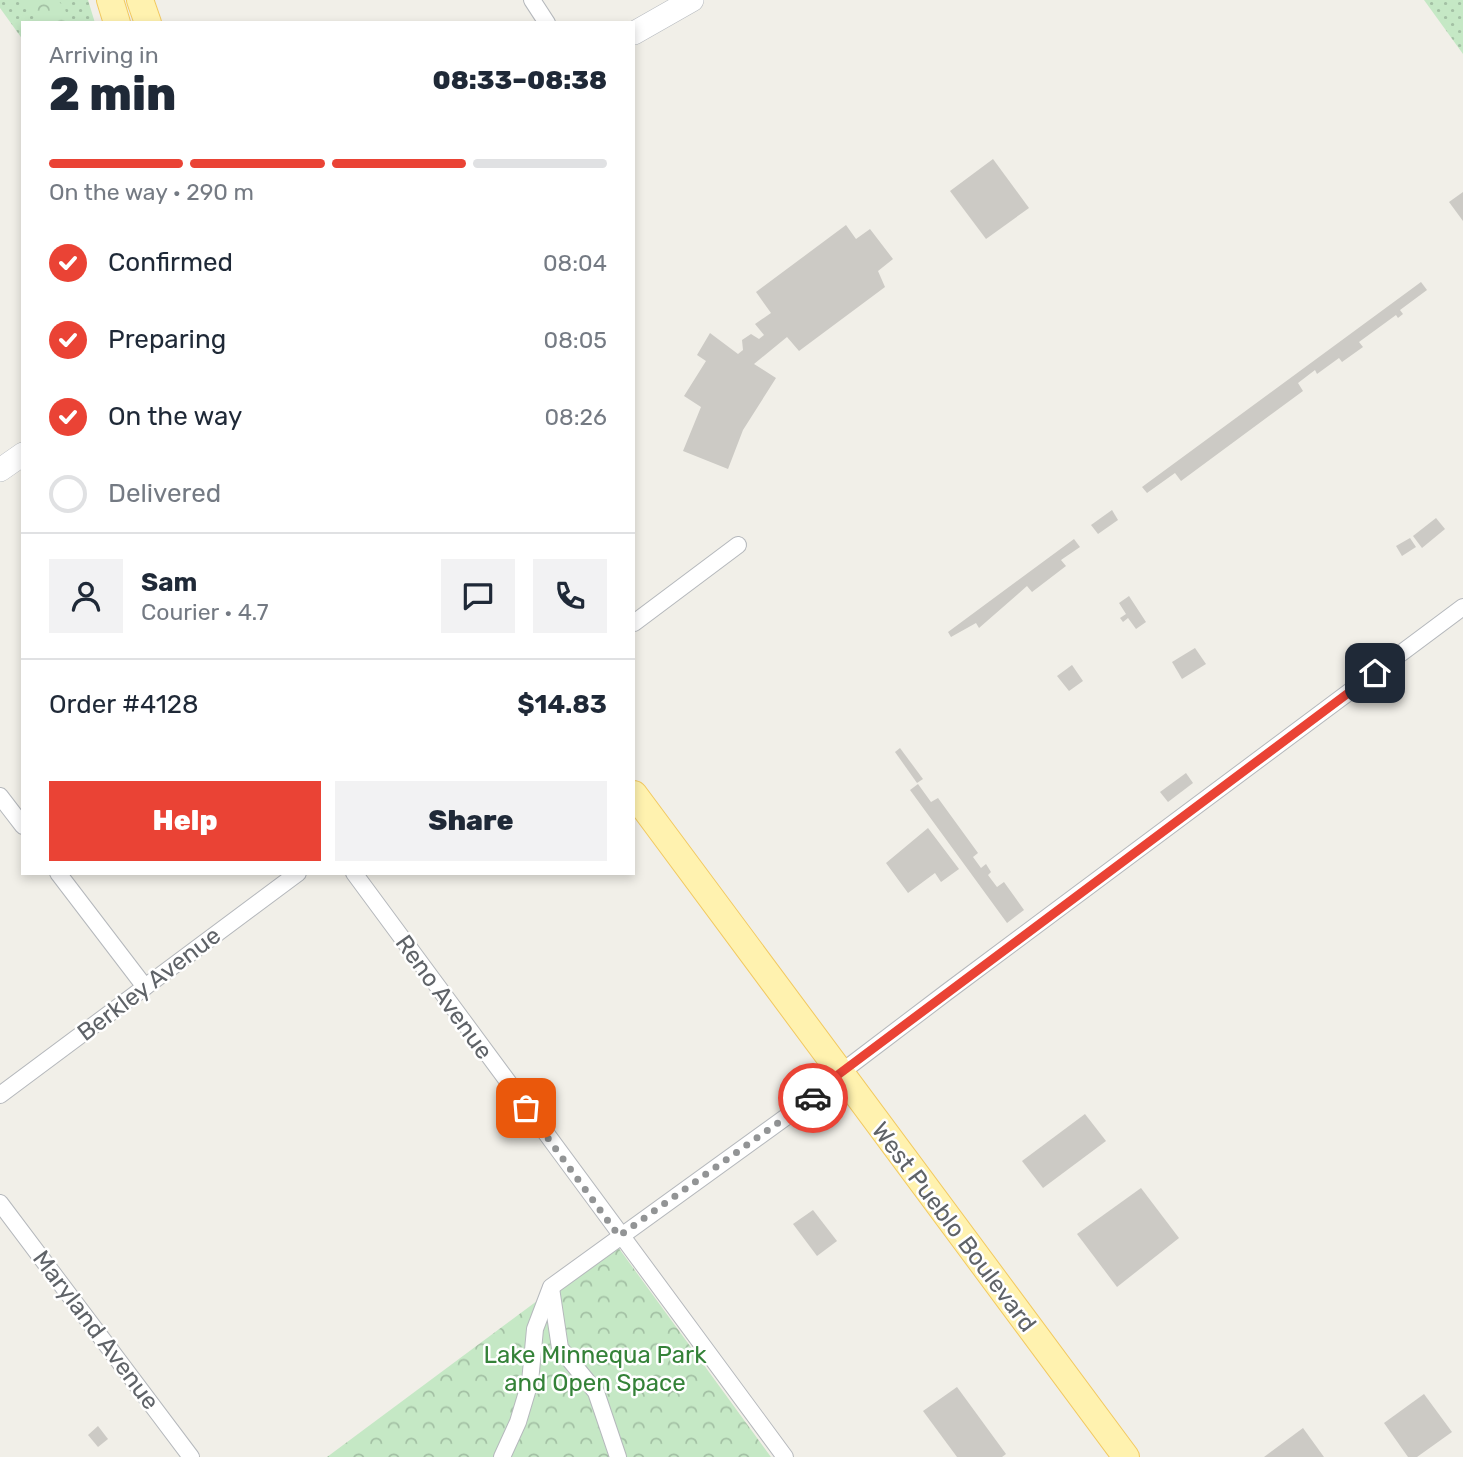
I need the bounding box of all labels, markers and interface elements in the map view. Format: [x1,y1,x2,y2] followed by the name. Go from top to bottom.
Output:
[49,41,159,69] text: Arriving in
[433,65,607,96] text: 08:33–08:38
[49,67,176,122] text: 2 min
[49,178,254,206] text: On the way · 290 m
[49,244,87,282] icon: check
[108,247,233,278] text: Confirmed
[543,249,607,277] text: 08:04
[49,321,87,359] icon: check
[108,324,226,355] text: Preparing
[544,326,607,354] text: 08:05
[49,398,87,436] icon: check
[108,401,242,432] text: On the way
[545,403,607,431] text: 08:26
[108,478,221,509] text: Delivered
[49,559,123,633] button: person
[441,559,515,633] button: chat
[533,559,607,633] button: phone
[141,567,197,598] text: Sam
[141,598,268,626] text: Courier · 4.7
[1345,643,1405,703] pin
[1356,654,1394,692] icon: home
[49,689,199,720] text: Order #4128
[517,689,607,720] text: $14.83
[49,781,321,861] button: Help
[335,781,607,861] button: Share
[72,921,226,1047] street label: Berkley Avenue
[390,929,498,1065] street label: Reno Avenue
[778,1063,848,1133] courier
[496,1078,556,1138] pin
[794,1079,832,1117] icon: car
[507,1089,545,1127] icon: bag
[866,1117,1042,1337] street label: West Pueblo Boulevard
[27,1245,165,1415] street label: Maryland Avenue
[483,1341,707,1397] park label: Lake Minnequa Park and Open Space

